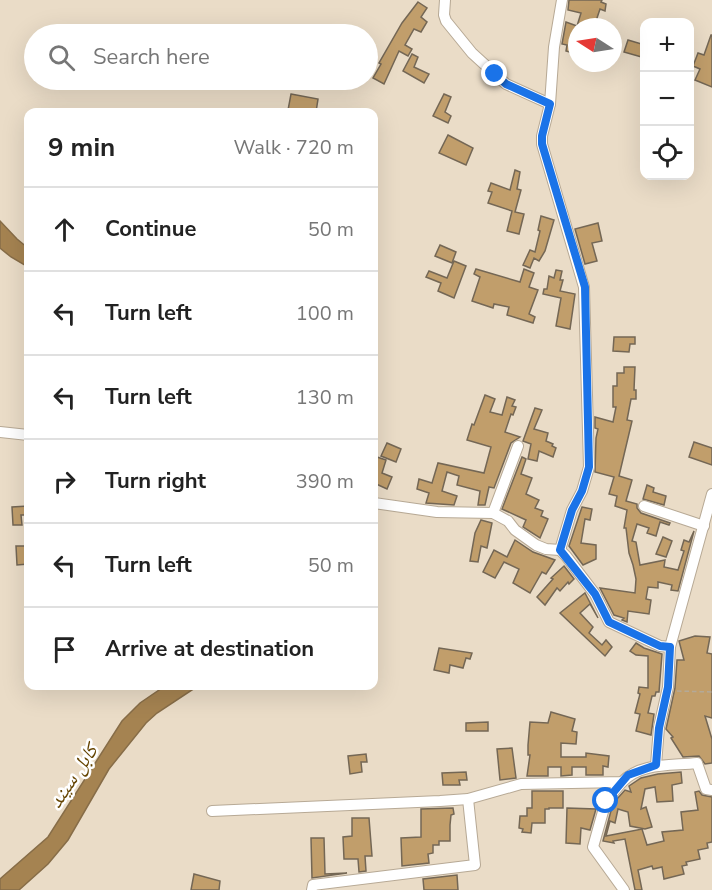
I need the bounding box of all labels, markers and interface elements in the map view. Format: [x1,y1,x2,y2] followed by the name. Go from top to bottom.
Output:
[568,18,622,72] north arrow
[640,18,694,180] map controls
[640,18,694,72] button: +
[24,24,378,90] search box
[45,41,78,74] icon: search
[93,42,210,72] text: Search here
[481,60,507,86] route end
[640,72,694,126] button: −
[640,126,694,180] button: locate
[48,130,115,165] text: 9 min
[234,134,354,161] text: Walk · 720 m
[48,213,81,246] icon: ahead
[105,214,196,244] text: Continue
[308,216,354,243] text: 50 m
[48,297,81,330] icon: left
[105,298,192,328] text: Turn left
[296,300,354,327] text: 100 m
[48,381,81,414] icon: left
[105,382,192,412] text: Turn left
[296,384,354,411] text: 130 m
[48,465,81,498] icon: right
[105,466,206,496] text: Turn right
[296,468,354,495] text: 390 m
[48,549,81,582] icon: left
[105,550,192,580] text: Turn left
[308,552,354,579] text: 50 m
[48,633,81,666] icon: arrive
[105,634,314,664] text: Arrive at destination
[42,736,106,813] water label: کابل سيند
[592,787,618,813] route start

